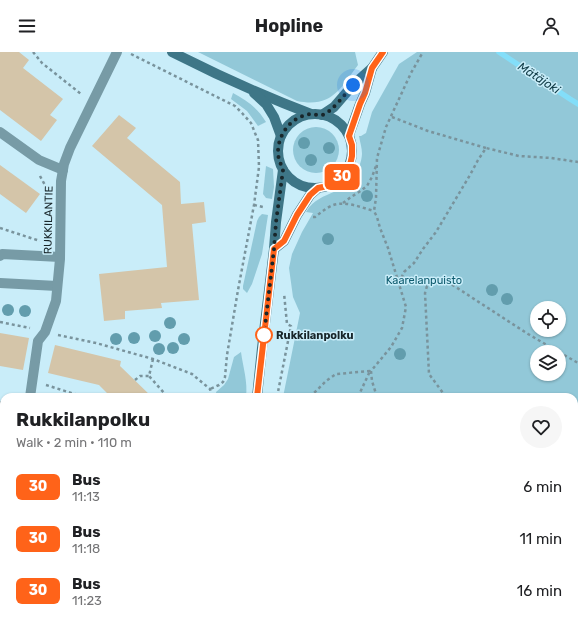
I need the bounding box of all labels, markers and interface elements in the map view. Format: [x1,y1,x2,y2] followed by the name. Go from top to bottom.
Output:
[16,15,38,37] icon: menu
[255,15,323,37] text: Hopline
[540,15,562,37] icon: person
[515,59,564,97] water label: Mätäjoki
[343,75,363,95] your location
[324,164,360,190] line badge: 30
[333,168,351,185] text: 30
[41,185,56,254] street label: RUKKILANTIE
[386,274,462,287] park label: Kaarelanpuisto
[530,301,566,381] map controls
[530,301,566,337] button: locate
[255,326,273,344] marker: Rukkilanpolku
[276,329,354,342] place label: Rukkilanpolku
[530,345,566,381] button: layers
[520,406,562,448] button: heart
[16,408,150,431] text: Rukkilanpolku
[16,435,132,450] text: Walk · 2 min · 110 m
[72,471,100,489] text: Bus
[29,478,47,495] text: 30
[523,478,562,496] text: 6 min
[72,489,100,504] text: 11:13
[72,523,100,541] text: Bus
[29,530,47,547] text: 30
[519,530,562,548] text: 11 min
[72,541,100,556] text: 11:18
[72,575,100,593] text: Bus
[29,582,47,599] text: 30
[517,582,562,600] text: 16 min
[72,593,102,608] text: 11:23

